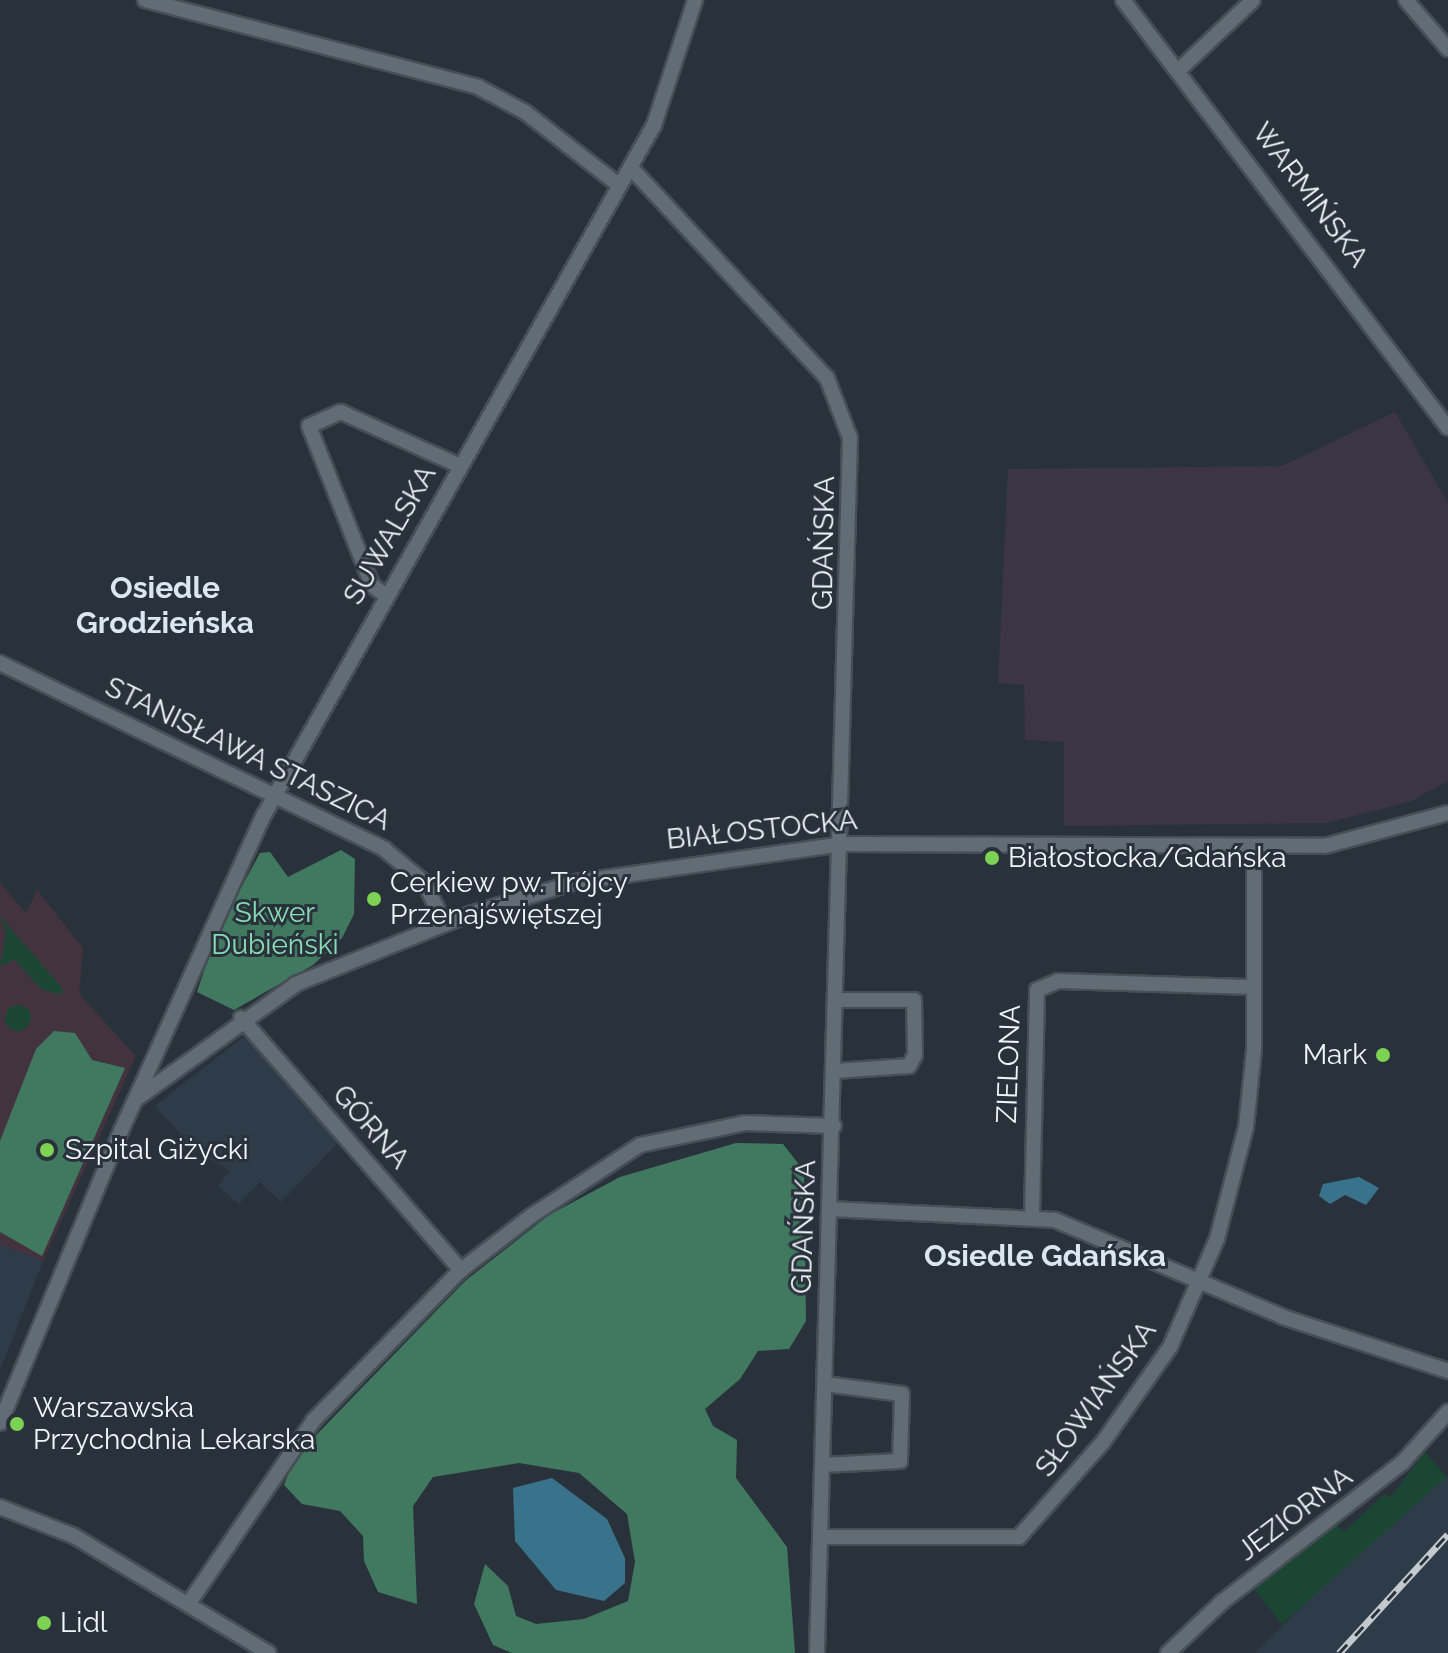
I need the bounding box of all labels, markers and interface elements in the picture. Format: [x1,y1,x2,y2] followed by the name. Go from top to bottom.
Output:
[1245,116,1375,274] street label: WARMIŃSKA
[337,460,443,610] street label: SUWALSKA
[806,476,842,610] street label: GDAŃSKA
[76,570,254,640] district label: Osiedle Grodzieńska
[99,670,397,838] street label: STANISŁAWA STASZICA
[665,803,859,857] street label: BIAŁOSTOCKA
[1008,841,1286,875] place label: Białostocka/Gdańska
[983,849,1001,867] marker: Białostocka/Gdańska
[390,866,630,932] place label: Cerkiew pw. Trójcy Przenajświętszej
[365,890,383,908] marker: Cerkiew pw. Trójcy Przenajświętszej
[211,896,339,962] park label: Skwer Dubieński
[990,1004,1028,1124] street label: ZIELONA
[1303,1038,1367,1072] place label: Mark
[1374,1046,1392,1064] marker: Mark
[326,1078,416,1176] street label: GÓRNA
[65,1133,249,1167] place label: Szpital Giżycki
[36,1139,58,1161] marker: Szpital Giżycki
[785,1160,823,1294] street label: GDAŃSKA
[924,1238,1166,1274] district label: Osiedle Gdańska
[1028,1315,1164,1483] street label: SŁOWIAŃSKA
[33,1391,315,1457] place label: Warszawska Przychodnia Lekarska
[8,1415,26,1433] marker: Warszawska Przychodnia Lekarska
[1231,1460,1359,1568] street label: JEZIORNA
[60,1606,107,1640] place label: Lidl
[35,1614,53,1632] marker: Lidl

